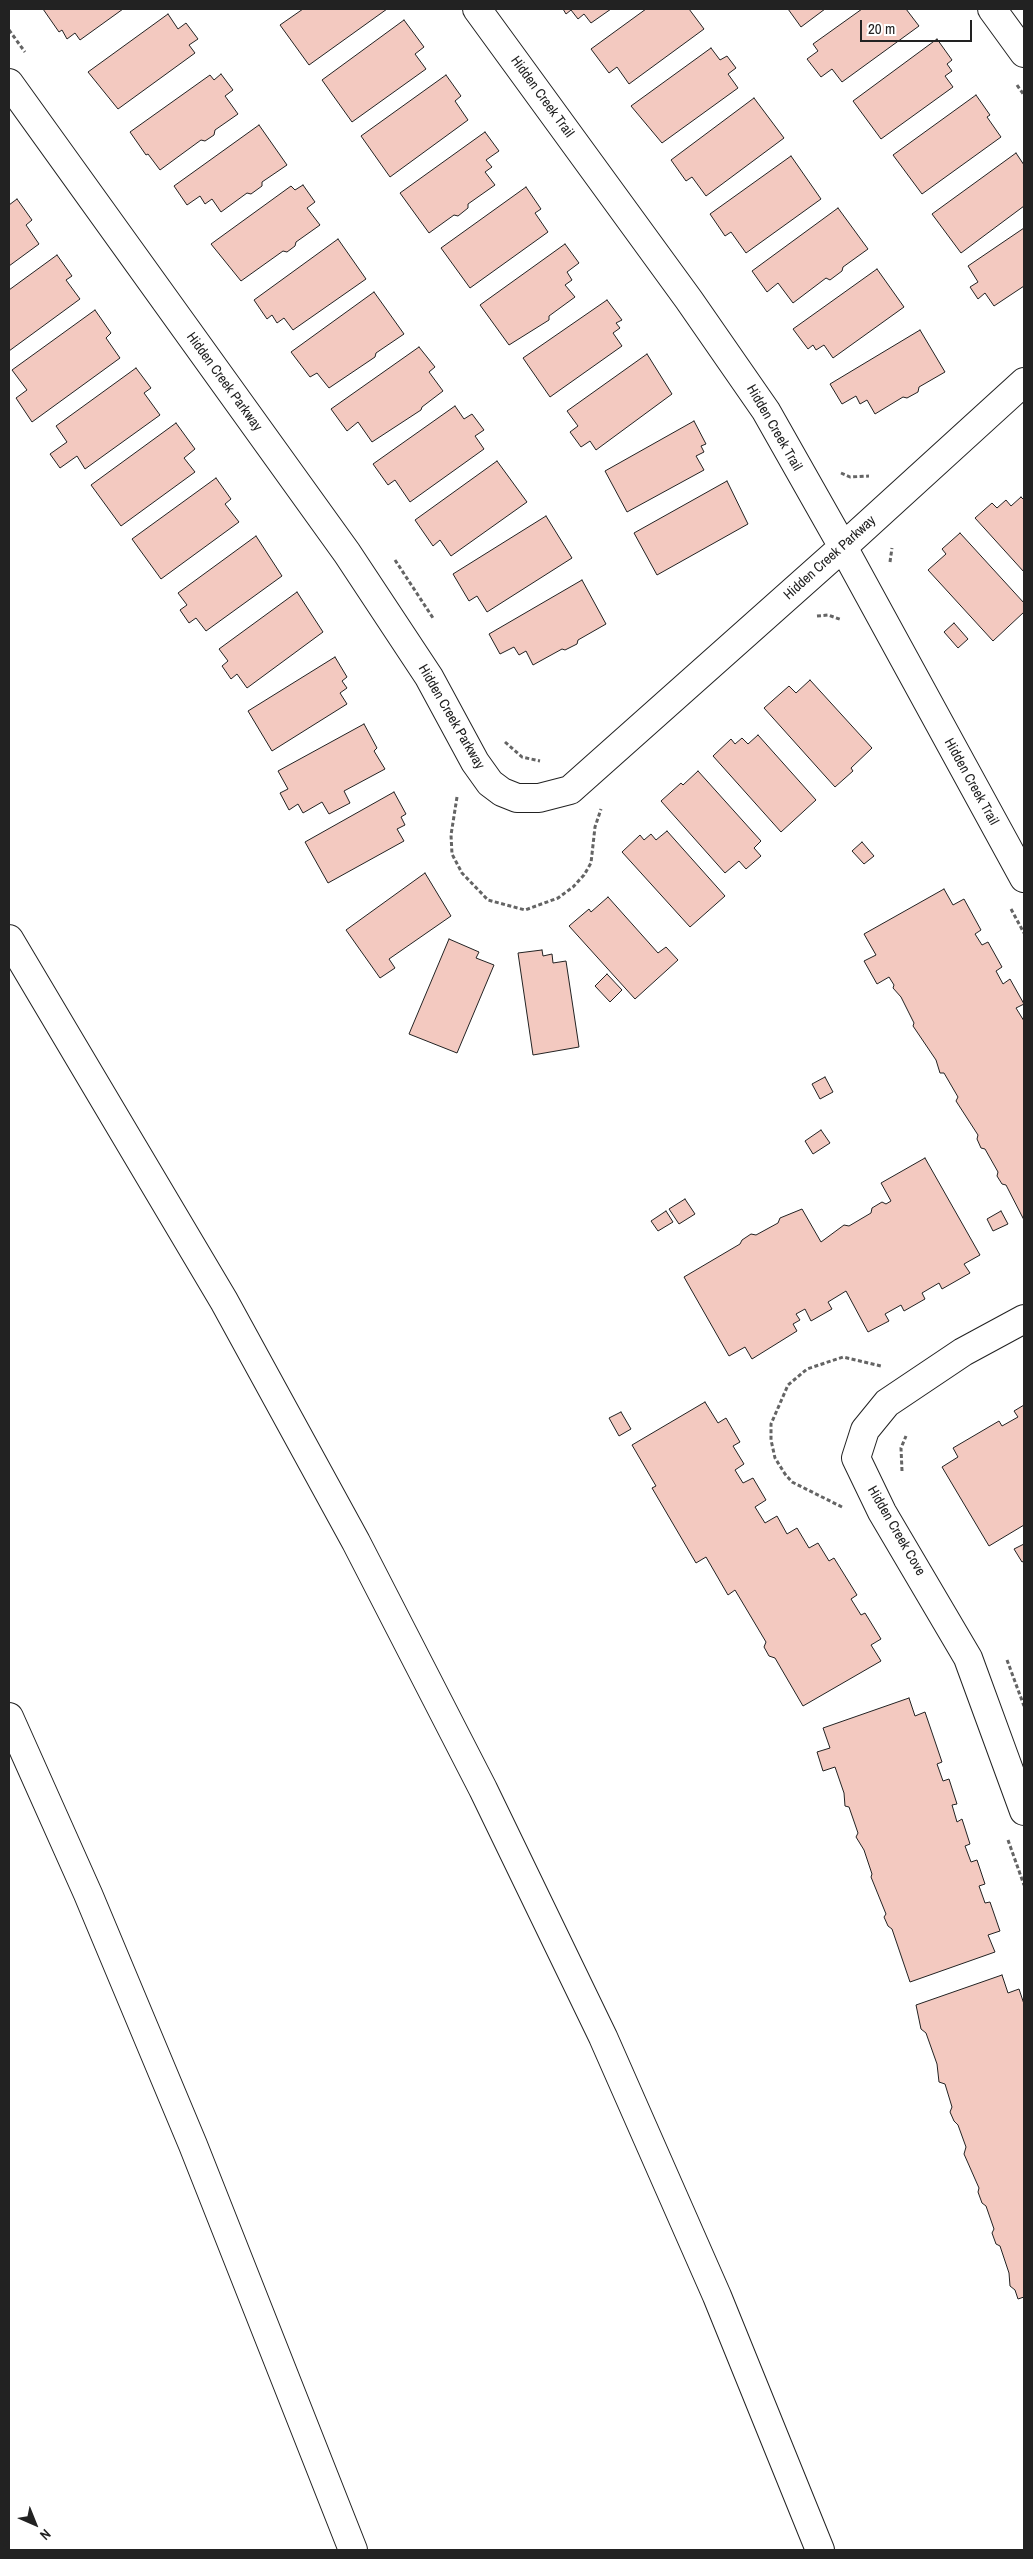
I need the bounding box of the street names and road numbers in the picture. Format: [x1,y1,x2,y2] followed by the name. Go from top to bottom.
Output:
[507,53,577,141] street label: Hidden Creek Trail
[183,329,265,435] street label: Hidden Creek Parkway
[743,382,805,474] street label: Hidden Creek Trail
[781,512,879,604] street label: Hidden Creek Parkway
[414,662,488,772] street label: Hidden Creek Parkway
[940,736,1002,828] street label: Hidden Creek Trail
[864,1483,928,1579] street label: Hidden Creek Cove

